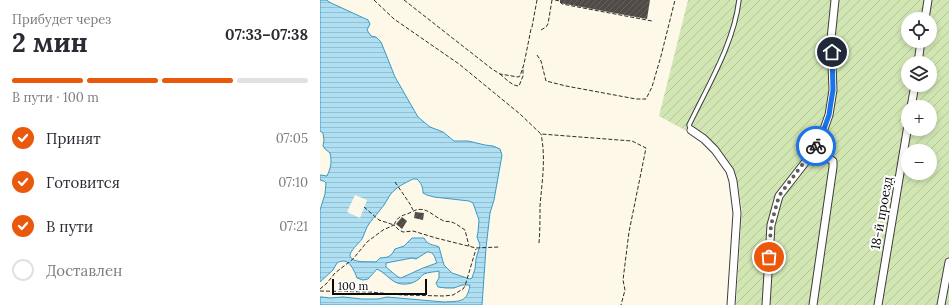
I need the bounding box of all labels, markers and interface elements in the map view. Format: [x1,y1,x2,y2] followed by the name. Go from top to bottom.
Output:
[12,11,111,28] text: Прибудет через
[901,12,937,180] map controls
[901,12,937,48] button: locate
[225,25,308,44] text: 07:33–07:38
[12,26,88,59] text: 2 мин
[815,35,849,69] pin
[821,41,843,63] icon: home
[901,56,937,92] button: layers
[12,89,99,106] text: В пути · 100 m
[901,100,937,136] button: +
[796,126,836,166] courier
[12,127,34,149] icon: check
[46,129,101,148] text: Принят
[276,130,308,147] text: 07:05
[805,135,827,157] icon: bike
[901,144,937,180] button: −
[12,171,34,193] icon: check
[46,173,120,192] text: Готовится
[278,174,308,191] text: 07:10
[867,175,896,251] street label: 18-й проезд
[12,215,34,237] icon: check
[46,217,93,236] text: В пути
[279,218,308,235] text: 07:21
[752,240,786,274] pin
[758,246,780,268] icon: bag
[46,261,122,280] text: Доставлен
[332,277,427,296] scale bar
[338,279,368,293] text: 100 m

